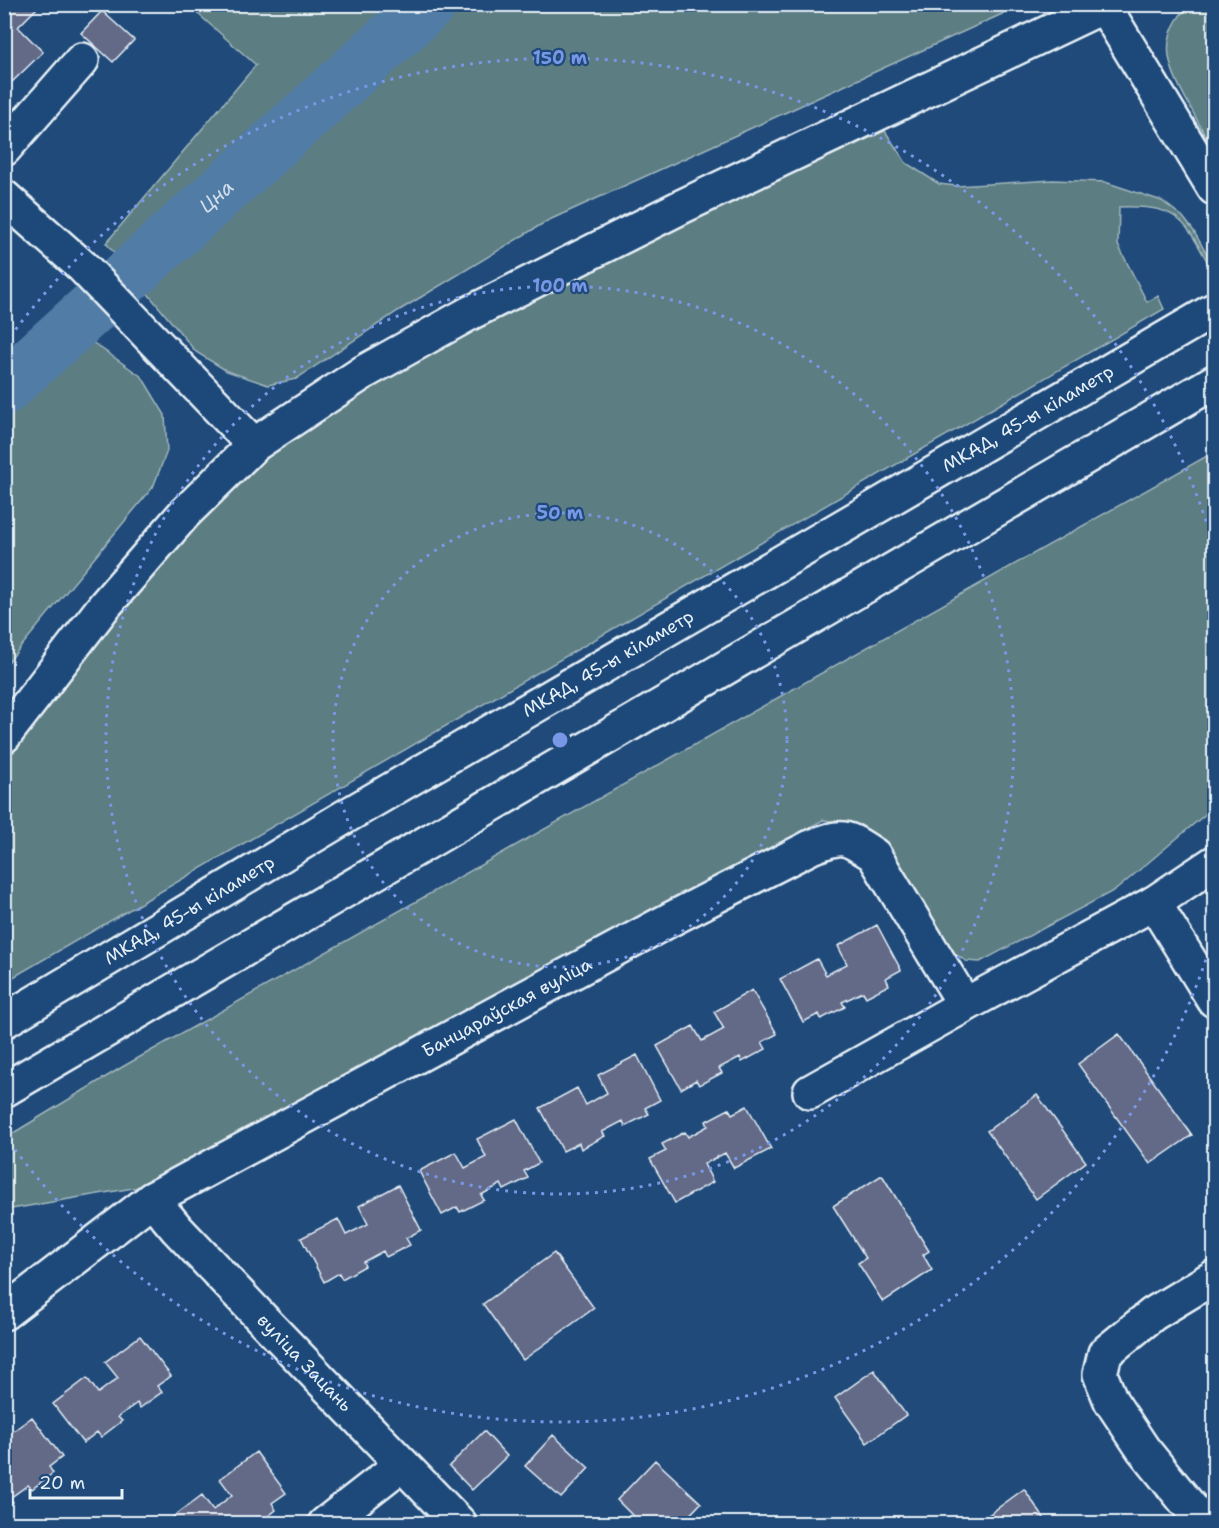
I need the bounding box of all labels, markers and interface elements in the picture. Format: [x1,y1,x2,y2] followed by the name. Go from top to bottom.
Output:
[533,46,588,70] text: 150 m
[193,174,239,219] water label: Цна
[532,274,588,298] text: 100 m
[938,359,1118,478] street label: МКАД, 45-ы кіламетр
[537,501,584,525] text: 50 m
[518,604,698,723] street label: МКАД, 45-ы кіламетр
[550,730,570,750] centre of rings
[100,850,279,970] street label: МКАД, 45-ы кіламетр
[418,952,596,1063] street label: Банцараўская вуліца
[252,1309,357,1417] street label: вуліца Зацань
[30,1462,122,1500] scale bar
[39,1471,85,1495] text: 20 m

